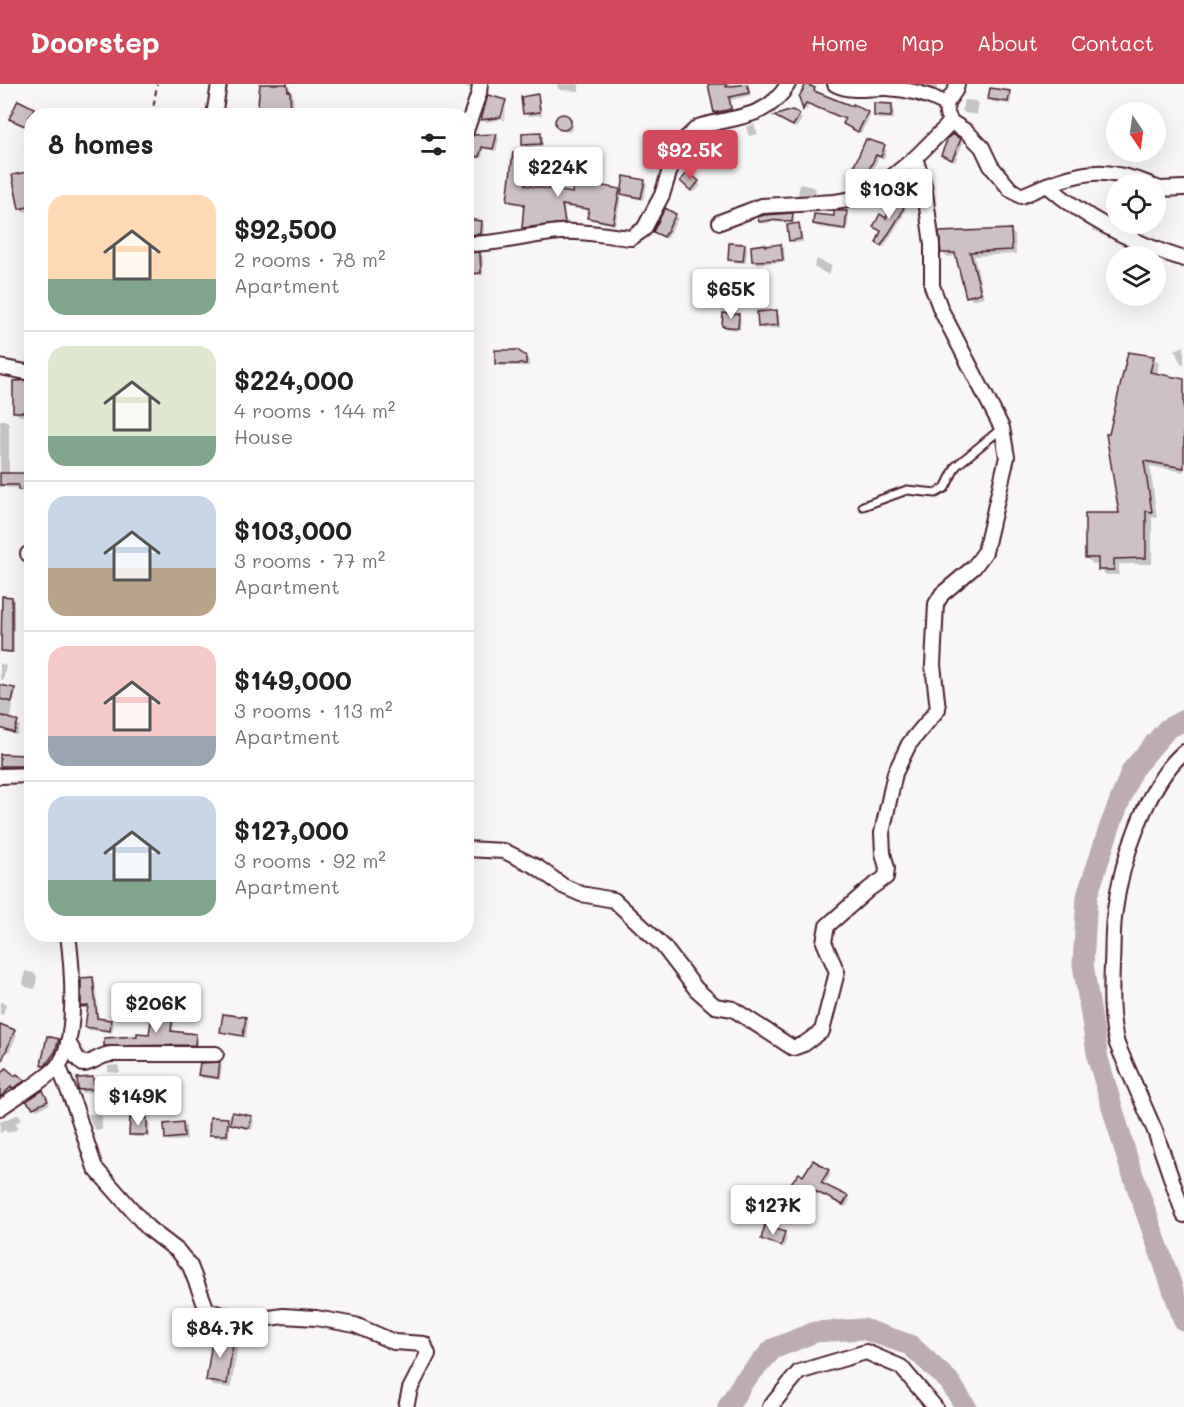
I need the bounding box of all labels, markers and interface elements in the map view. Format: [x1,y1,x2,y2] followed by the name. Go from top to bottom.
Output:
[30,24,160,60] text: Doorstep
[811,29,868,56] text: Home
[901,29,944,56] text: Map
[977,29,1038,56] text: About
[1071,29,1154,56] text: Contact
[1106,102,1166,162] north arrow
[1106,102,1166,306] map controls
[48,127,154,161] text: 8 homes
[417,128,450,161] icon: filters
[641,130,739,181] pin: $92.5K
[657,136,723,162] text: $92.5K
[516,147,600,198] pin: $224K
[528,153,588,179] text: $224K
[847,169,931,220] pin: $103K
[1106,174,1166,234] button: locate
[859,175,919,201] text: $103K
[234,212,337,246] text: $92,500
[96,219,168,291] icon: home
[234,246,386,272] text: 2 rooms · 78 m²
[1106,246,1166,306] button: layers
[695,269,767,320] pin: $65K
[234,272,340,298] text: Apartment
[706,275,756,301] text: $65K
[234,363,354,397] text: $224,000
[96,370,168,442] icon: home
[234,397,395,423] text: 4 rooms · 144 m²
[234,423,293,449] text: House
[234,513,352,547] text: $103,000
[96,520,168,592] icon: home
[234,547,385,573] text: 3 rooms · 77 m²
[234,573,340,599] text: Apartment
[234,663,352,697] text: $149,000
[96,670,168,742] icon: home
[234,697,393,723] text: 3 rooms · 113 m²
[234,723,340,749] text: Apartment
[234,813,349,847] text: $127,000
[96,820,168,892] icon: home
[234,847,386,873] text: 3 rooms · 92 m²
[234,873,340,899] text: Apartment
[114,983,198,1034] pin: $206K
[125,989,187,1015] text: $206K
[96,1076,180,1127] pin: $149K
[108,1082,168,1108] text: $149K
[731,1185,815,1236] pin: $127K
[745,1191,801,1217] text: $127K
[171,1308,269,1359] pin: $84.7K
[186,1314,254,1340] text: $84.7K

